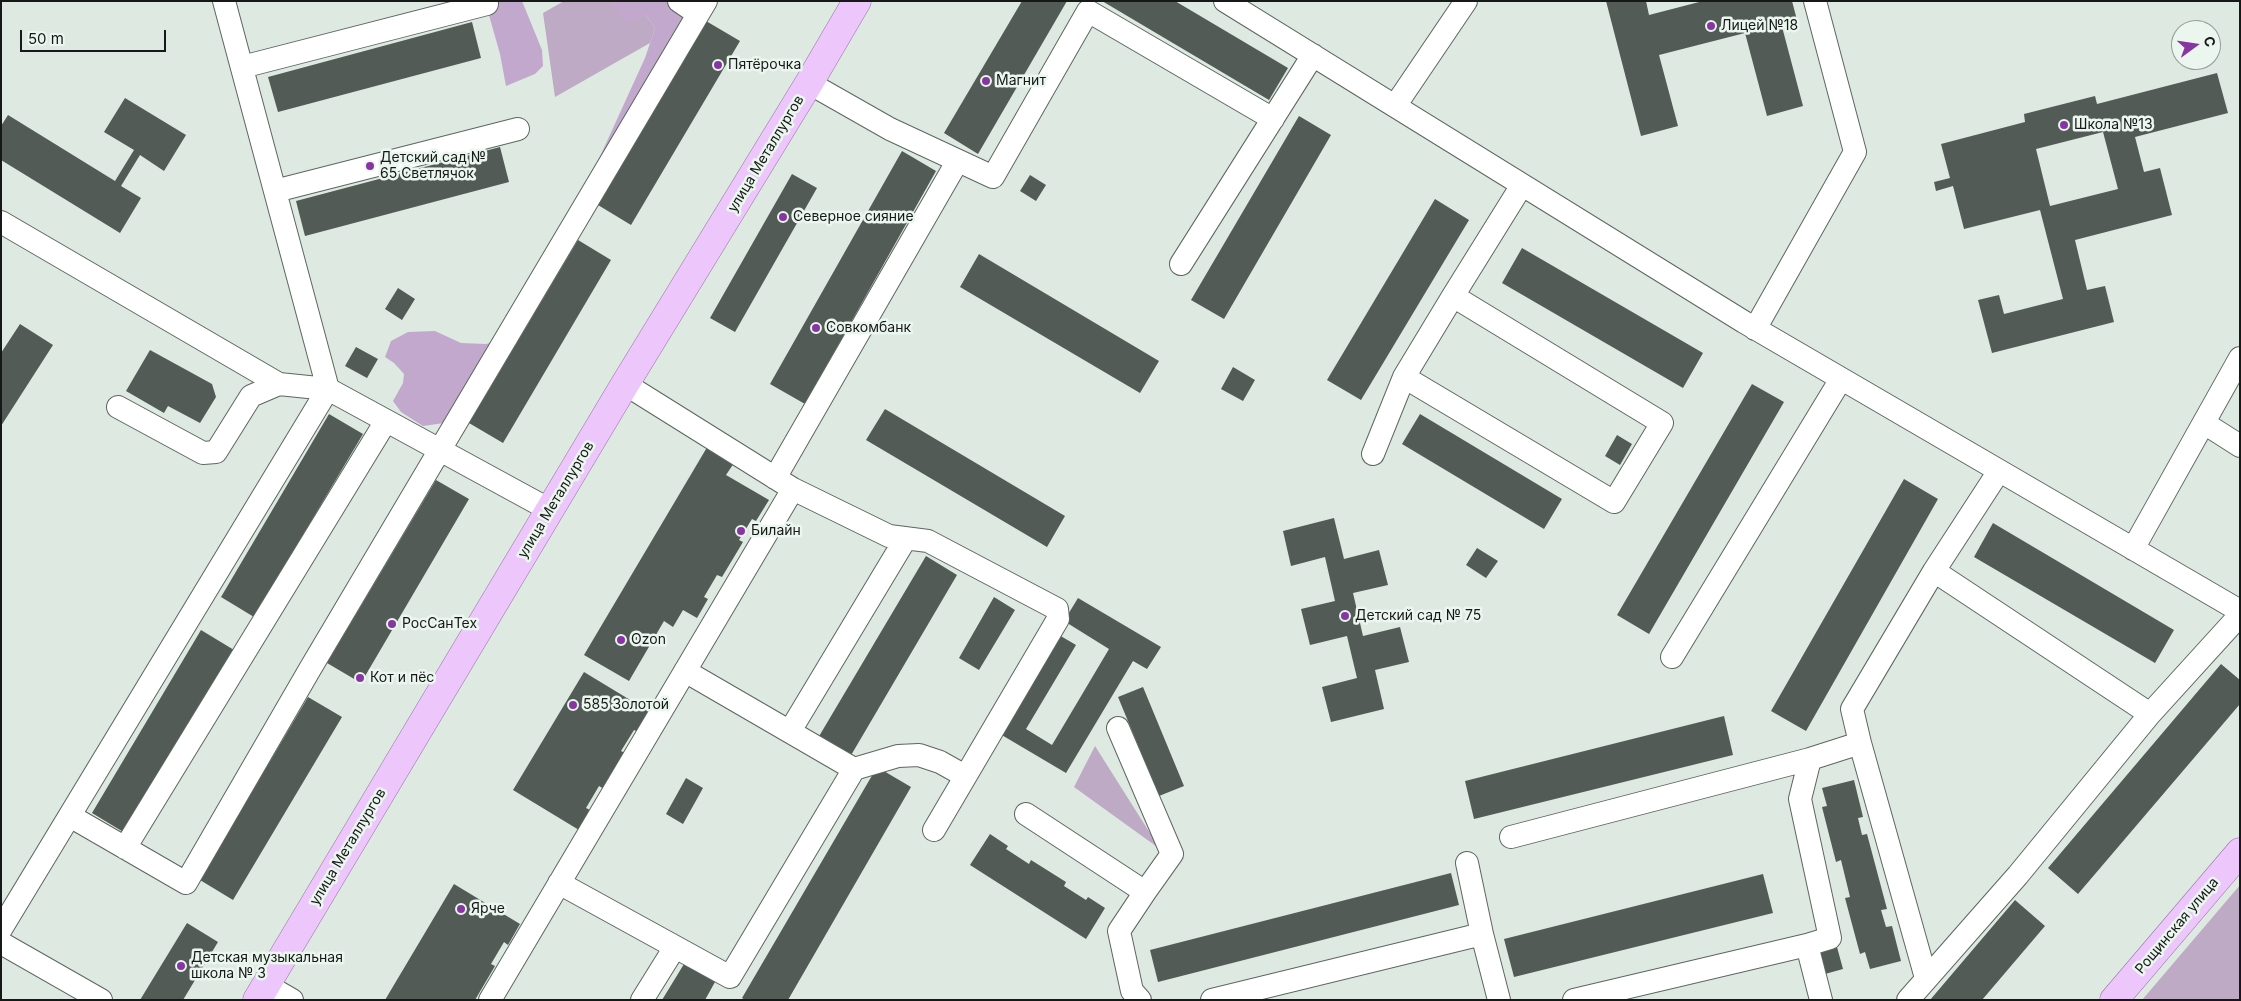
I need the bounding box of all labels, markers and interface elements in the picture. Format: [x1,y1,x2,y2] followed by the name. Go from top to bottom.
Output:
[1721,18,1798,34] place label: Лицей №18
[22,20,169,52] scale bar
[1705,20,1717,32] marker: Лицей №18
[2171,20,2221,70] north arrow
[28,29,64,48] text: 50 m
[2201,34,2220,49] text: С
[728,57,801,73] place label: Пятёрочка
[712,59,724,71] marker: Пятёрочка
[996,73,1046,89] place label: Магнит
[980,75,992,87] marker: Магнит
[724,92,808,216] street label: улица Металлургов
[2074,117,2153,133] place label: Школа №13
[2058,119,2070,131] marker: Школа №13
[380,150,486,182] place label: Детский сад № 65 Светлячок
[364,160,376,172] marker: Детский сад № 65 Светлячок
[793,209,914,225] place label: Северное сияние
[777,211,789,223] marker: Северное сияние
[826,320,911,336] place label: Совкомбанк
[810,322,822,334] marker: Совкомбанк
[514,438,598,562] street label: улица Металлургов
[751,523,801,539] place label: Билайн
[735,525,747,537] marker: Билайн
[1355,608,1481,624] place label: Детский сад № 75
[1339,610,1351,622] marker: Детский сад № 75
[402,616,477,632] place label: РосСанТех
[386,618,398,630] marker: РосСанТех
[631,632,666,648] place label: Ozon
[615,634,627,646] marker: Ozon
[370,670,434,686] place label: Кот и пёс
[354,672,366,684] marker: Кот и пёс
[583,697,669,713] place label: 585 Золотой
[567,699,579,711] marker: 585 Золотой
[306,785,390,909] street label: улица Металлургов
[2132,874,2222,978] street label: Рощинская улица
[471,901,505,917] place label: Ярче
[455,903,467,915] marker: Ярче
[191,950,343,982] place label: Детская музыкальная школа № 3
[175,960,187,972] marker: Детская музыкальная школа № 3

